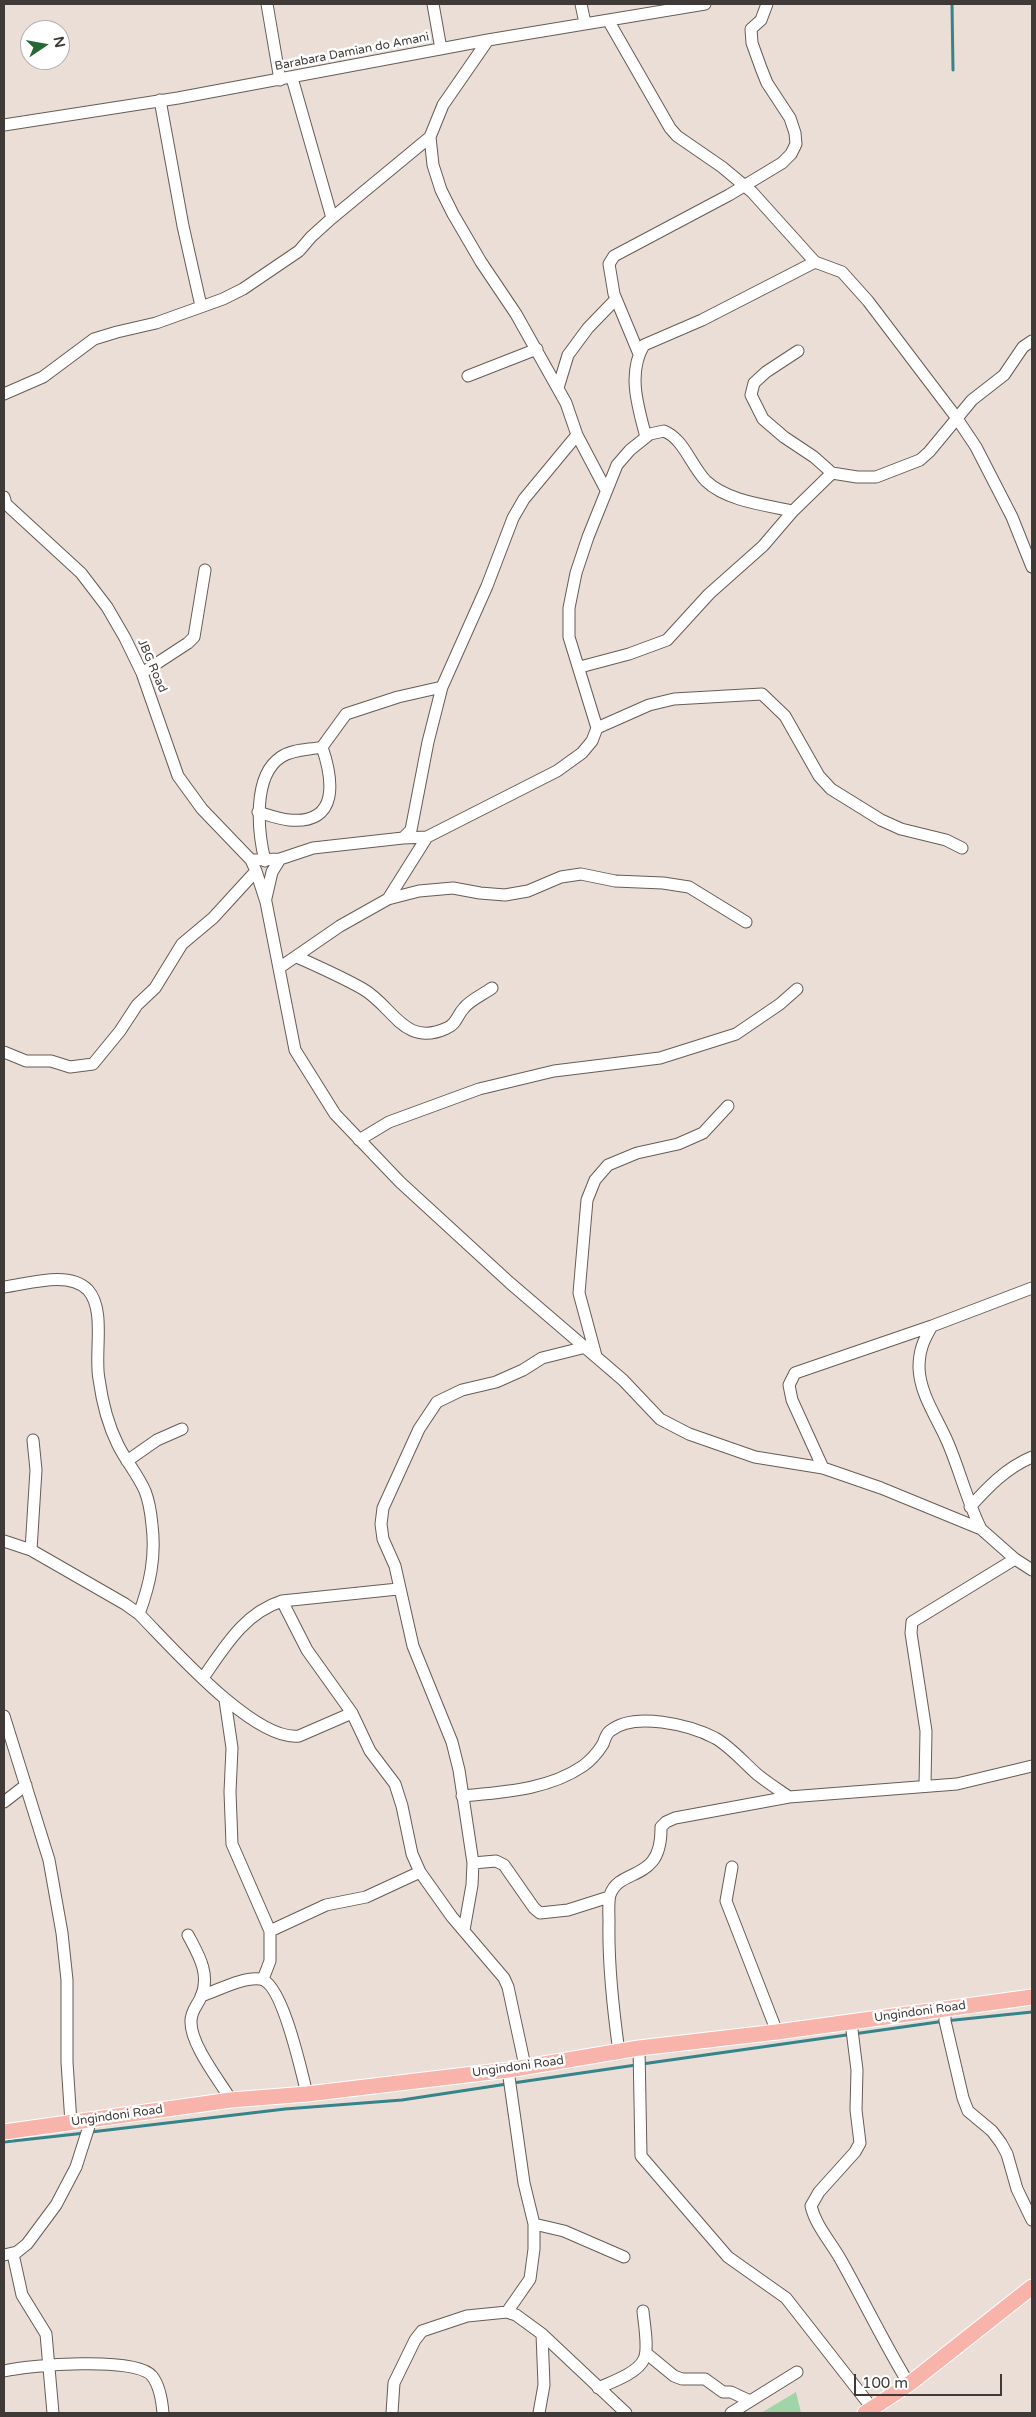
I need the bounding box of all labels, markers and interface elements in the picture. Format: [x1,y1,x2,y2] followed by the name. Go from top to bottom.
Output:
[20,20,70,70] north arrow
[274,30,430,74] street label: Barabara Damian do Amani
[50,35,69,49] text: N
[134,637,170,695] street label: JBG Road
[873,1998,967,2026] street label: Ungindoni Road
[471,2053,565,2081] street label: Ungindoni Road
[70,2102,164,2130] street label: Ungindoni Road
[856,2364,1004,2396] scale bar
[862,2374,908,2392] text: 100 m

